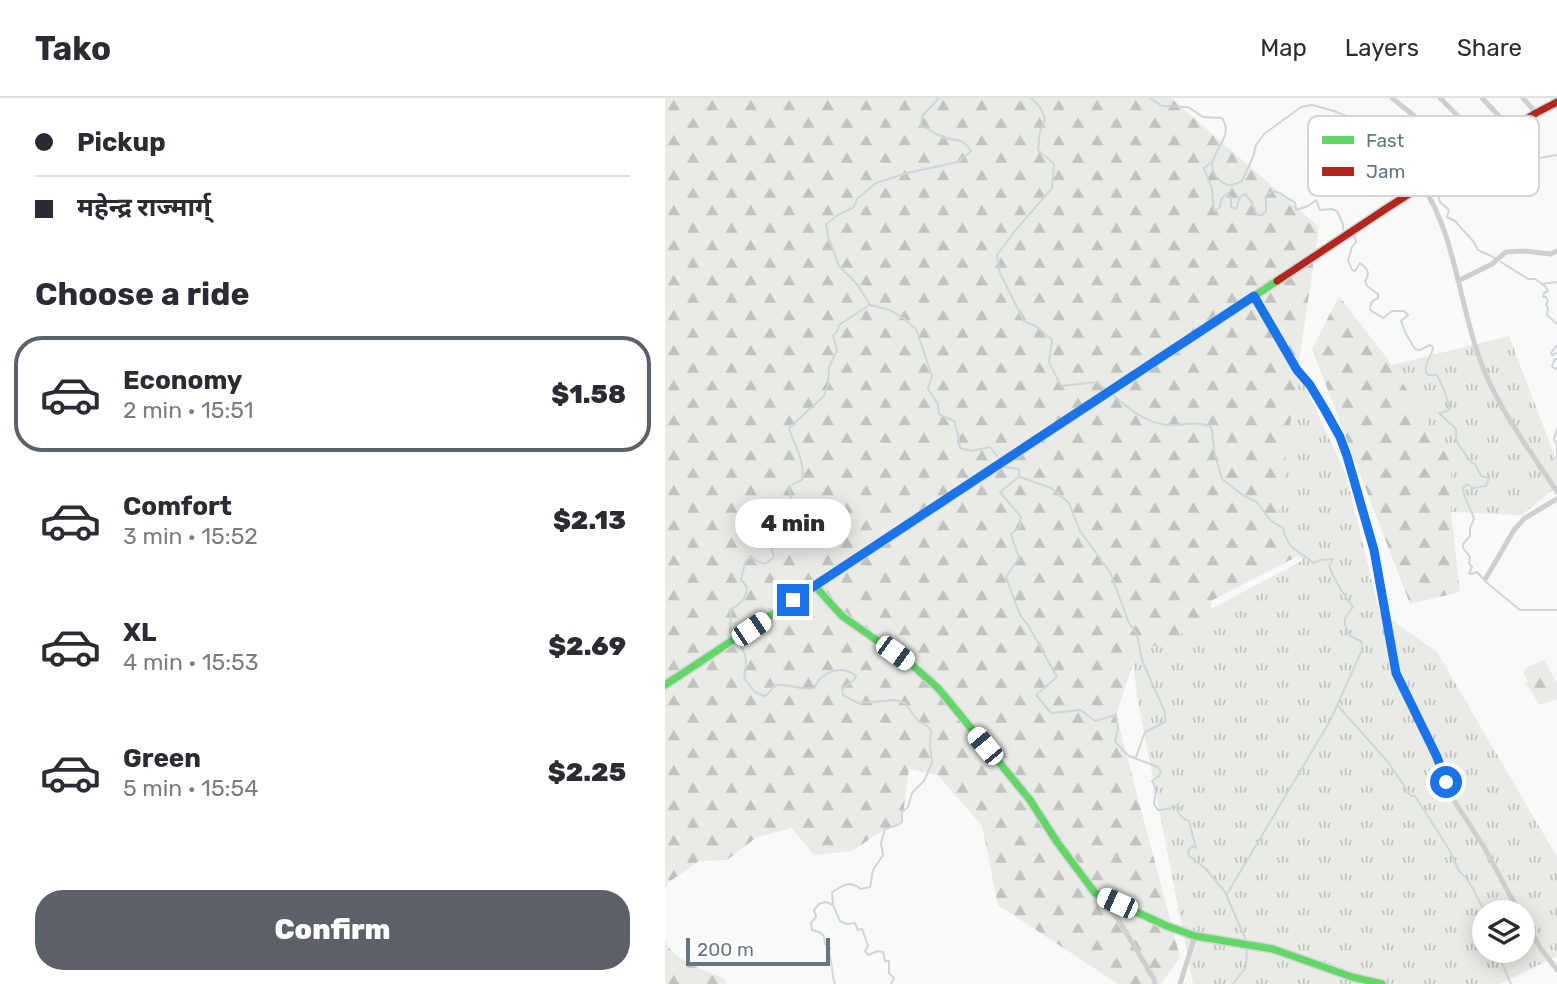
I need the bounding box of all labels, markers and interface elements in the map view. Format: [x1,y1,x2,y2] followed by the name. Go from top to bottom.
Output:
[35,29,111,68] text: Tako
[1260,34,1307,62] text: Map
[1345,34,1419,62] text: Layers
[1457,34,1522,62] text: Share
[1308,116,1539,196] legend
[77,127,166,158] text: Pickup
[1366,129,1405,152] text: Fast
[1366,160,1405,183] text: Jam
[77,192,211,223] text: महेन्द्र राज्मार्ग्
[35,275,249,313] text: Choose a ride
[39,363,102,426] icon: car
[123,365,242,396] text: Economy
[551,379,626,410] text: $1.58
[123,396,254,424] text: 2 min · 15:51
[39,489,102,552] icon: car
[123,491,232,522] text: Comfort
[735,498,851,547] callout: 4 min
[553,505,626,536] text: $2.13
[761,509,825,537] text: 4 min
[123,522,258,550] text: 3 min · 15:52
[777,584,809,616] route end
[728,609,775,649] car
[39,615,102,678] icon: car
[123,617,156,648] text: XL
[548,631,626,662] text: $2.69
[872,632,919,674] car
[123,648,259,676] text: 4 min · 15:53
[964,723,1007,769] car
[39,741,102,804] icon: car
[123,743,201,774] text: Green
[548,757,626,788] text: $2.25
[1430,766,1462,798] route start
[123,774,258,802] text: 5 min · 15:54
[1094,885,1141,921] car
[35,890,630,970] button: Confirm
[1472,900,1535,963] map controls
[1472,900,1535,963] button: layers
[686,935,829,967] scale bar
[697,938,754,961] text: 200 m

